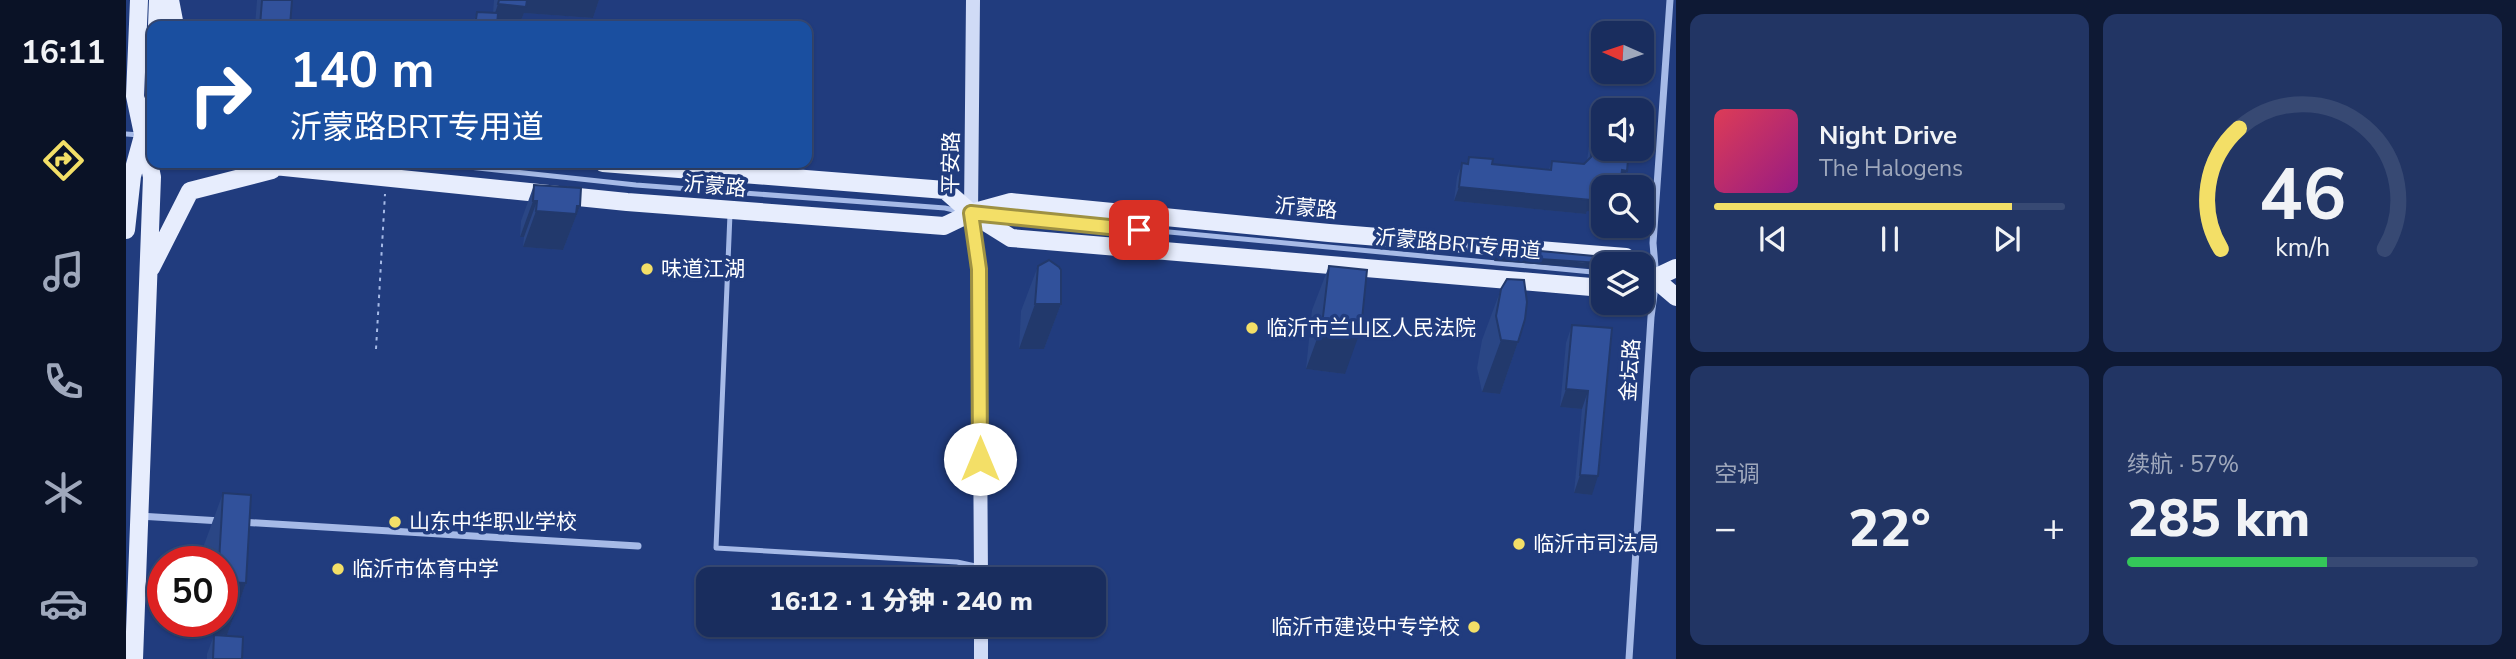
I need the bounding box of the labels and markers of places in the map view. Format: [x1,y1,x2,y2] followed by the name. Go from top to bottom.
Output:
[1109,200,1169,260] pin
[661,255,745,283] place label: 味道江湖
[639,261,655,277] marker: 味道江湖
[1266,314,1476,342] place label: 临沂市兰山区人民法院
[1244,320,1260,336] marker: 临沂市兰山区人民法院
[409,508,577,536] place label: 山东中华职业学校
[387,514,403,530] marker: 山东中华职业学校
[1533,530,1659,558] place label: 临沂市司法局
[1511,536,1527,552] marker: 临沂市司法局
[352,555,499,583] place label: 临沂市体育中学
[330,561,346,577] marker: 临沂市体育中学
[1271,613,1460,641] place label: 临沂市建设中专学校
[1466,619,1482,635] marker: 临沂市建设中专学校

